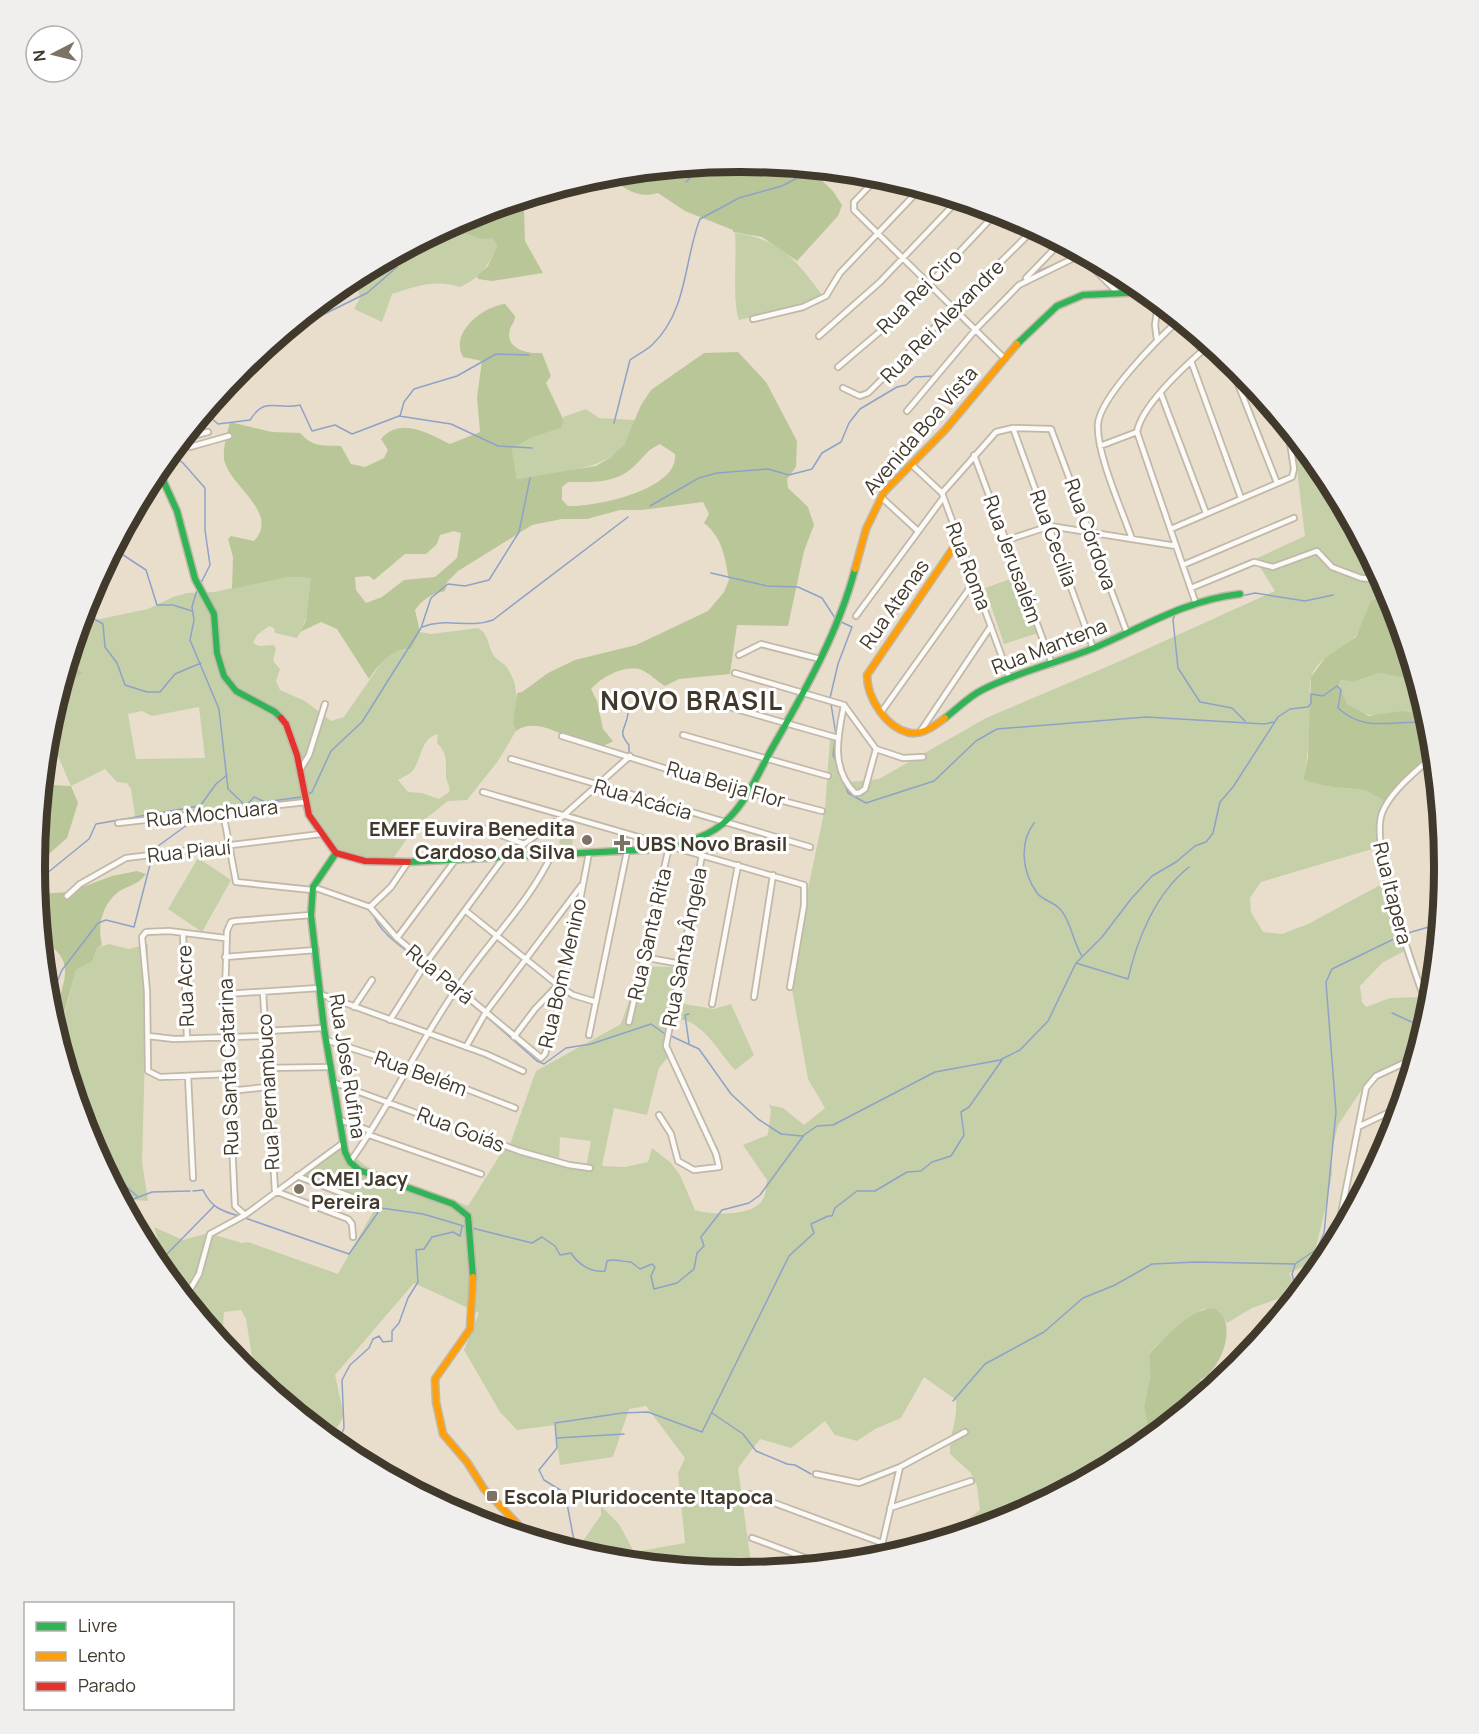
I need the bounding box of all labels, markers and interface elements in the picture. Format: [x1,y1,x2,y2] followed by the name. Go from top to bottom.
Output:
[24,24,84,84] north arrow
[27,49,51,63] text: N
[870,242,968,340] street label: Rua Rei Ciro
[874,253,1010,389] street label: Rua Rei Alexandre
[857,360,983,500] street label: Avenida Boa Vista
[1058,475,1124,593] street label: Rua Córdova
[1024,486,1084,590] street label: Rua Cecília
[977,491,1049,627] street label: Rua Jerusalém
[940,518,998,614] street label: Rua Roma
[853,554,935,654] street label: Rua Atenas
[987,612,1111,680] street label: Rua Mantena
[600,682,784,718] district label: NOVO BRASIL
[664,754,788,814] street label: Rua Beija Flor
[591,772,695,826] street label: Rua Acácia
[145,793,279,833] street label: Rua Mochuara
[369,815,575,865] place label: EMEF Euvira Benedita Cardoso da Silva
[636,830,787,857] place label: UBS Novo Brasil
[146,833,233,869] street label: Rua Piauí
[580,833,594,847] marker: EMEF Euvira Benedita Cardoso da Silva
[613,834,631,852] marker: UBS Novo Brasil
[1367,839,1419,947] street label: Rua Itapera
[621,865,677,1003] street label: Rua Santa Rita
[655,865,713,1029] street label: Rua Santa Ângela
[532,895,592,1051] street label: Rua Bom Menino
[401,938,479,1010] street label: Rua Pará
[170,945,200,1027] street label: Rua Acre
[211,978,245,1156] street label: Rua Santa Catarina
[323,992,373,1140] street label: Rua José Rufina
[250,1013,286,1171] street label: Rua Pernambuco
[371,1044,471,1102] street label: Rua Belém
[413,1100,509,1158] street label: Rua Goiás
[311,1165,409,1215] place label: CMEI Jacy Pereira
[292,1182,306,1196] marker: CMEI Jacy Pereira
[504,1483,773,1510] place label: Escola Pluridocente Itapoca
[485,1489,499,1503] marker: Escola Pluridocente Itapoca
[24,1602,234,1710] legend
[78,1613,117,1637] text: Livre
[78,1643,126,1667] text: Lento
[78,1673,136,1697] text: Parado

